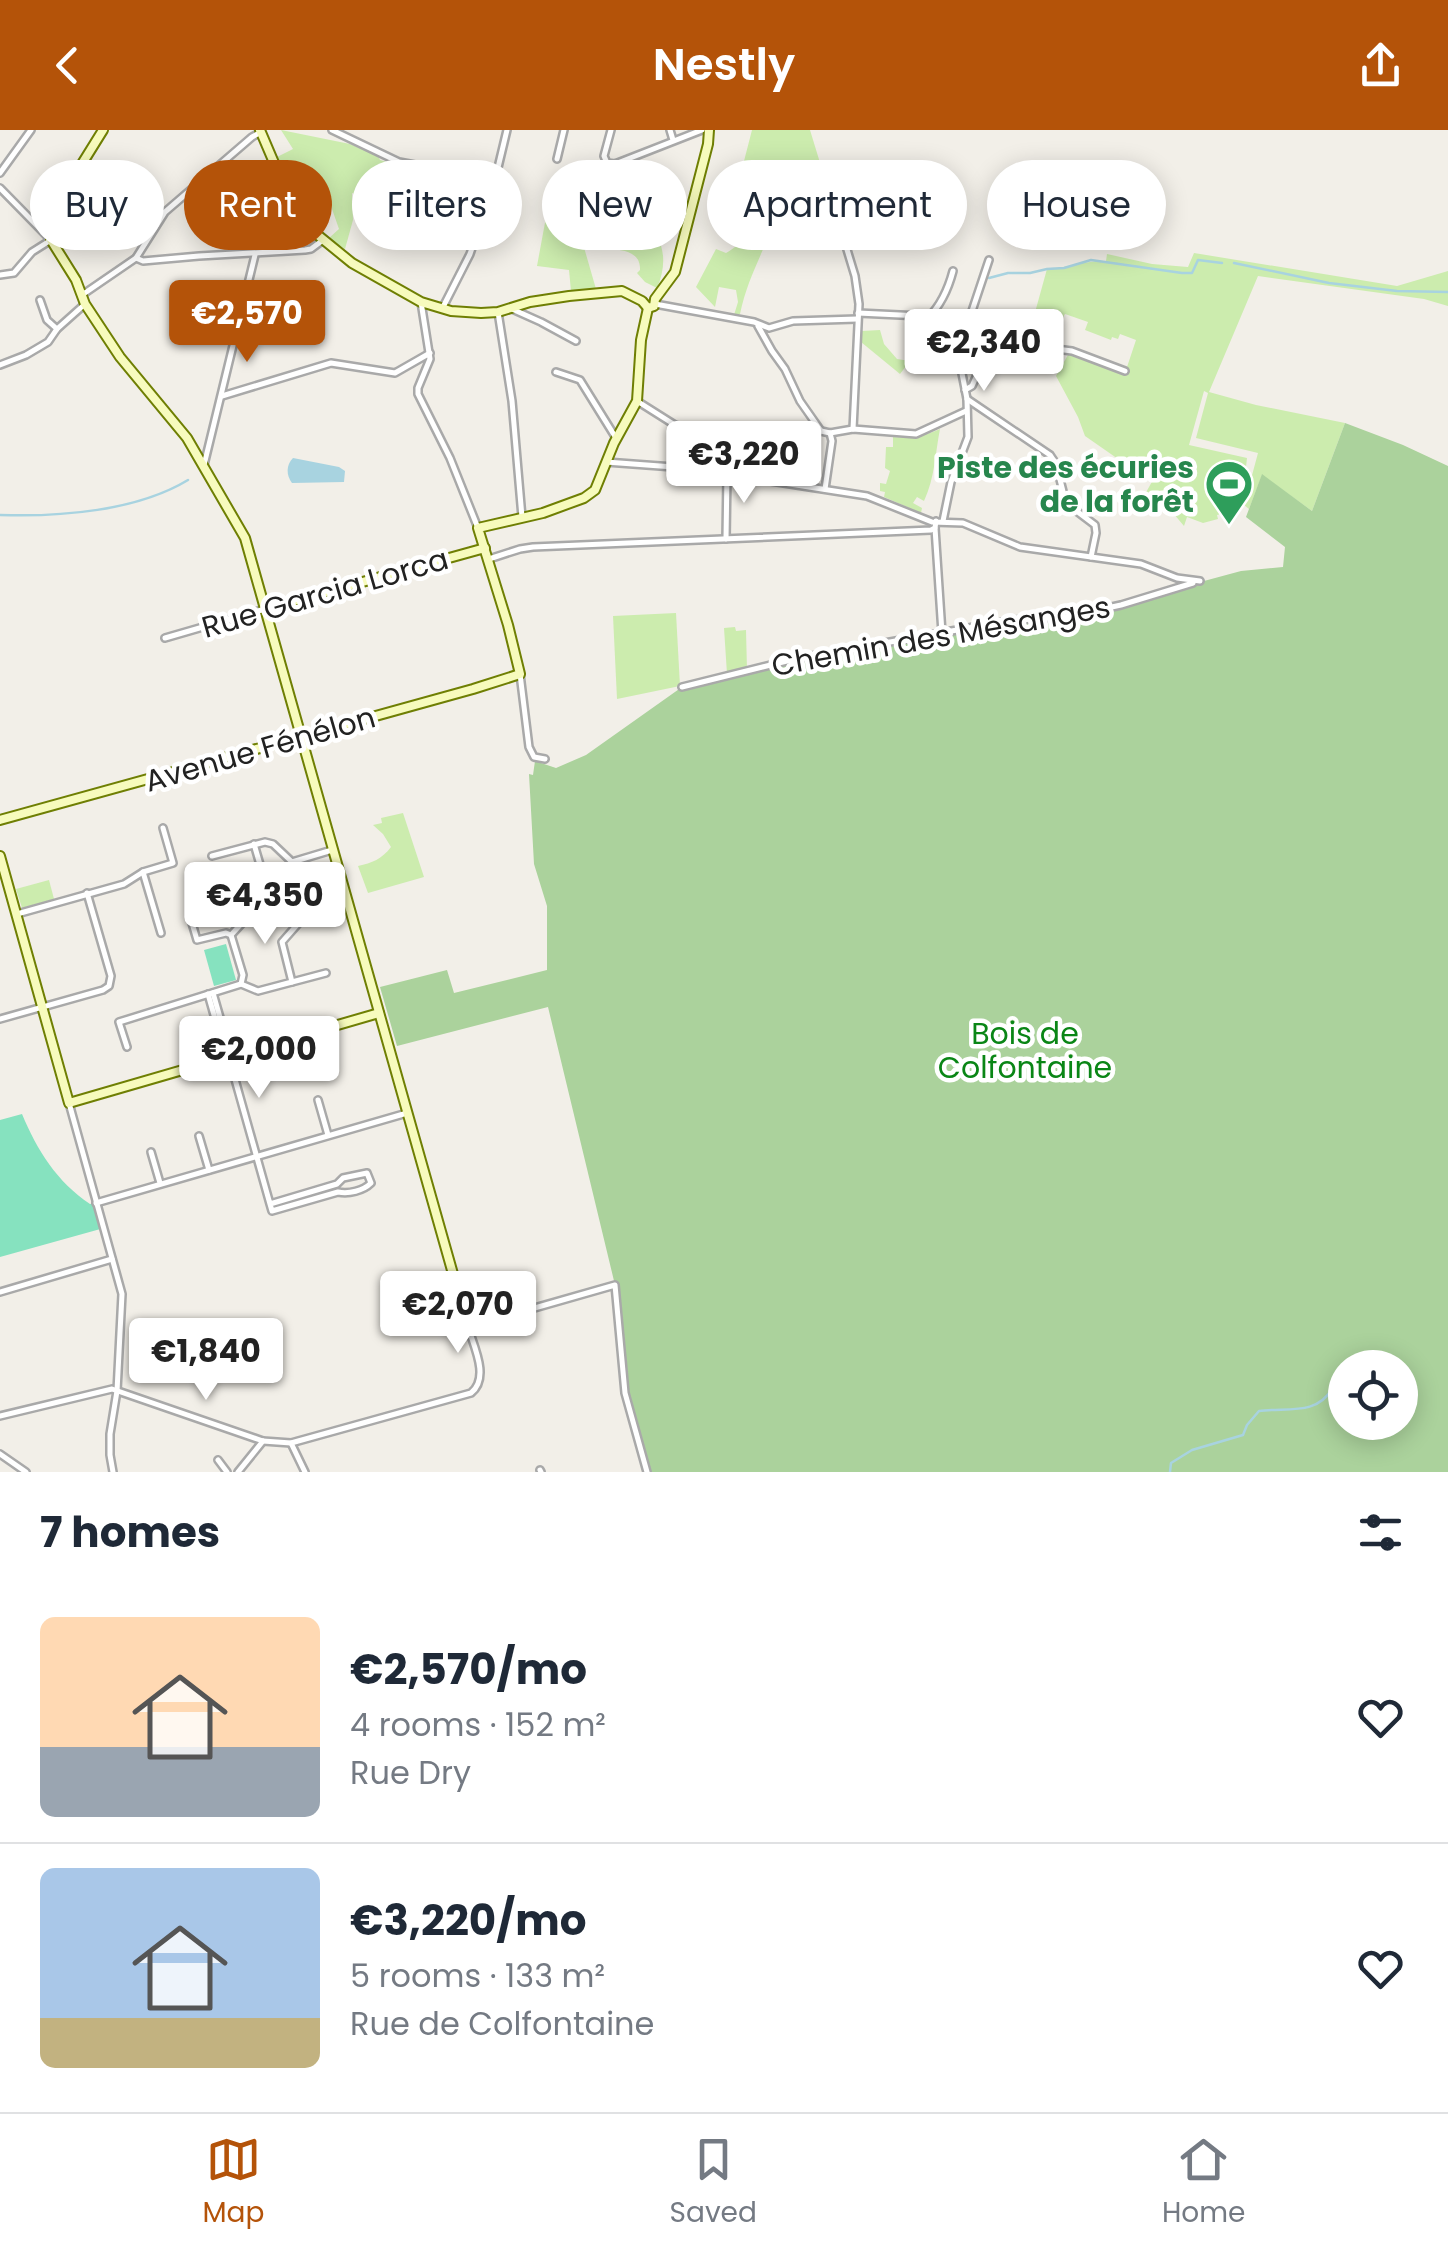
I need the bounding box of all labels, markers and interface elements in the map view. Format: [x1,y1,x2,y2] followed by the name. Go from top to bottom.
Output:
[653,33,795,96] text: Nestly
[40,38,95,93] icon: back
[1353,38,1408,93] icon: share
[30,160,164,250] chip: Buy
[184,160,332,250] chip: Rent
[352,160,522,250] chip: Filters
[542,160,687,250] chip: New
[707,160,967,250] chip: Apartment
[987,160,1166,250] chip: House
[166,280,328,365] pin: €2,570
[191,290,303,335] text: €2,570
[903,309,1065,394] pin: €2,340
[927,319,1041,364] text: €2,340
[663,421,825,506] pin: €3,220
[688,431,800,476] text: €3,220
[937,446,1194,523] place label: Piste des écuries de la forêt
[1203,458,1255,526] sports icon: Piste des écuries de la forêt
[197,537,453,649] street label: Rue Garcia Lorca
[768,585,1114,687] street label: Chemin des Mésanges
[140,696,380,802] street label: Avenue Fénélon
[184,862,346,947] pin: €4,350
[206,872,324,917] text: €4,350
[938,1012,1112,1089] park label: Bois de Colfontaine
[178,1016,340,1101] pin: €2,000
[201,1026,317,1071] text: €2,000
[377,1271,539,1356] pin: €2,070
[402,1281,514,1326] text: €2,070
[125,1318,287,1403] pin: €1,840
[151,1328,261,1373] text: €1,840
[1328,1350,1418,1440] map controls
[1328,1350,1418,1440] button: locate
[40,1503,220,1562] text: 7 homes
[1353,1505,1408,1560] icon: filters
[350,1640,587,1699] text: €2,570/mo
[120,1657,240,1777] icon: home
[1353,1690,1408,1745] icon: heart
[350,1702,606,1747] text: 4 rooms · 152 m²
[350,1750,471,1795] text: Rue Dry
[350,1891,587,1950] text: €3,220/mo
[120,1908,240,2028] icon: home
[1353,1941,1408,1996] icon: heart
[350,1953,605,1998] text: 5 rooms · 133 m²
[350,2001,654,2046] text: Rue de Colfontaine
[203,2132,264,2234] tab: Map
[670,2132,757,2234] tab: Saved
[1162,2132,1245,2234] tab: Home

